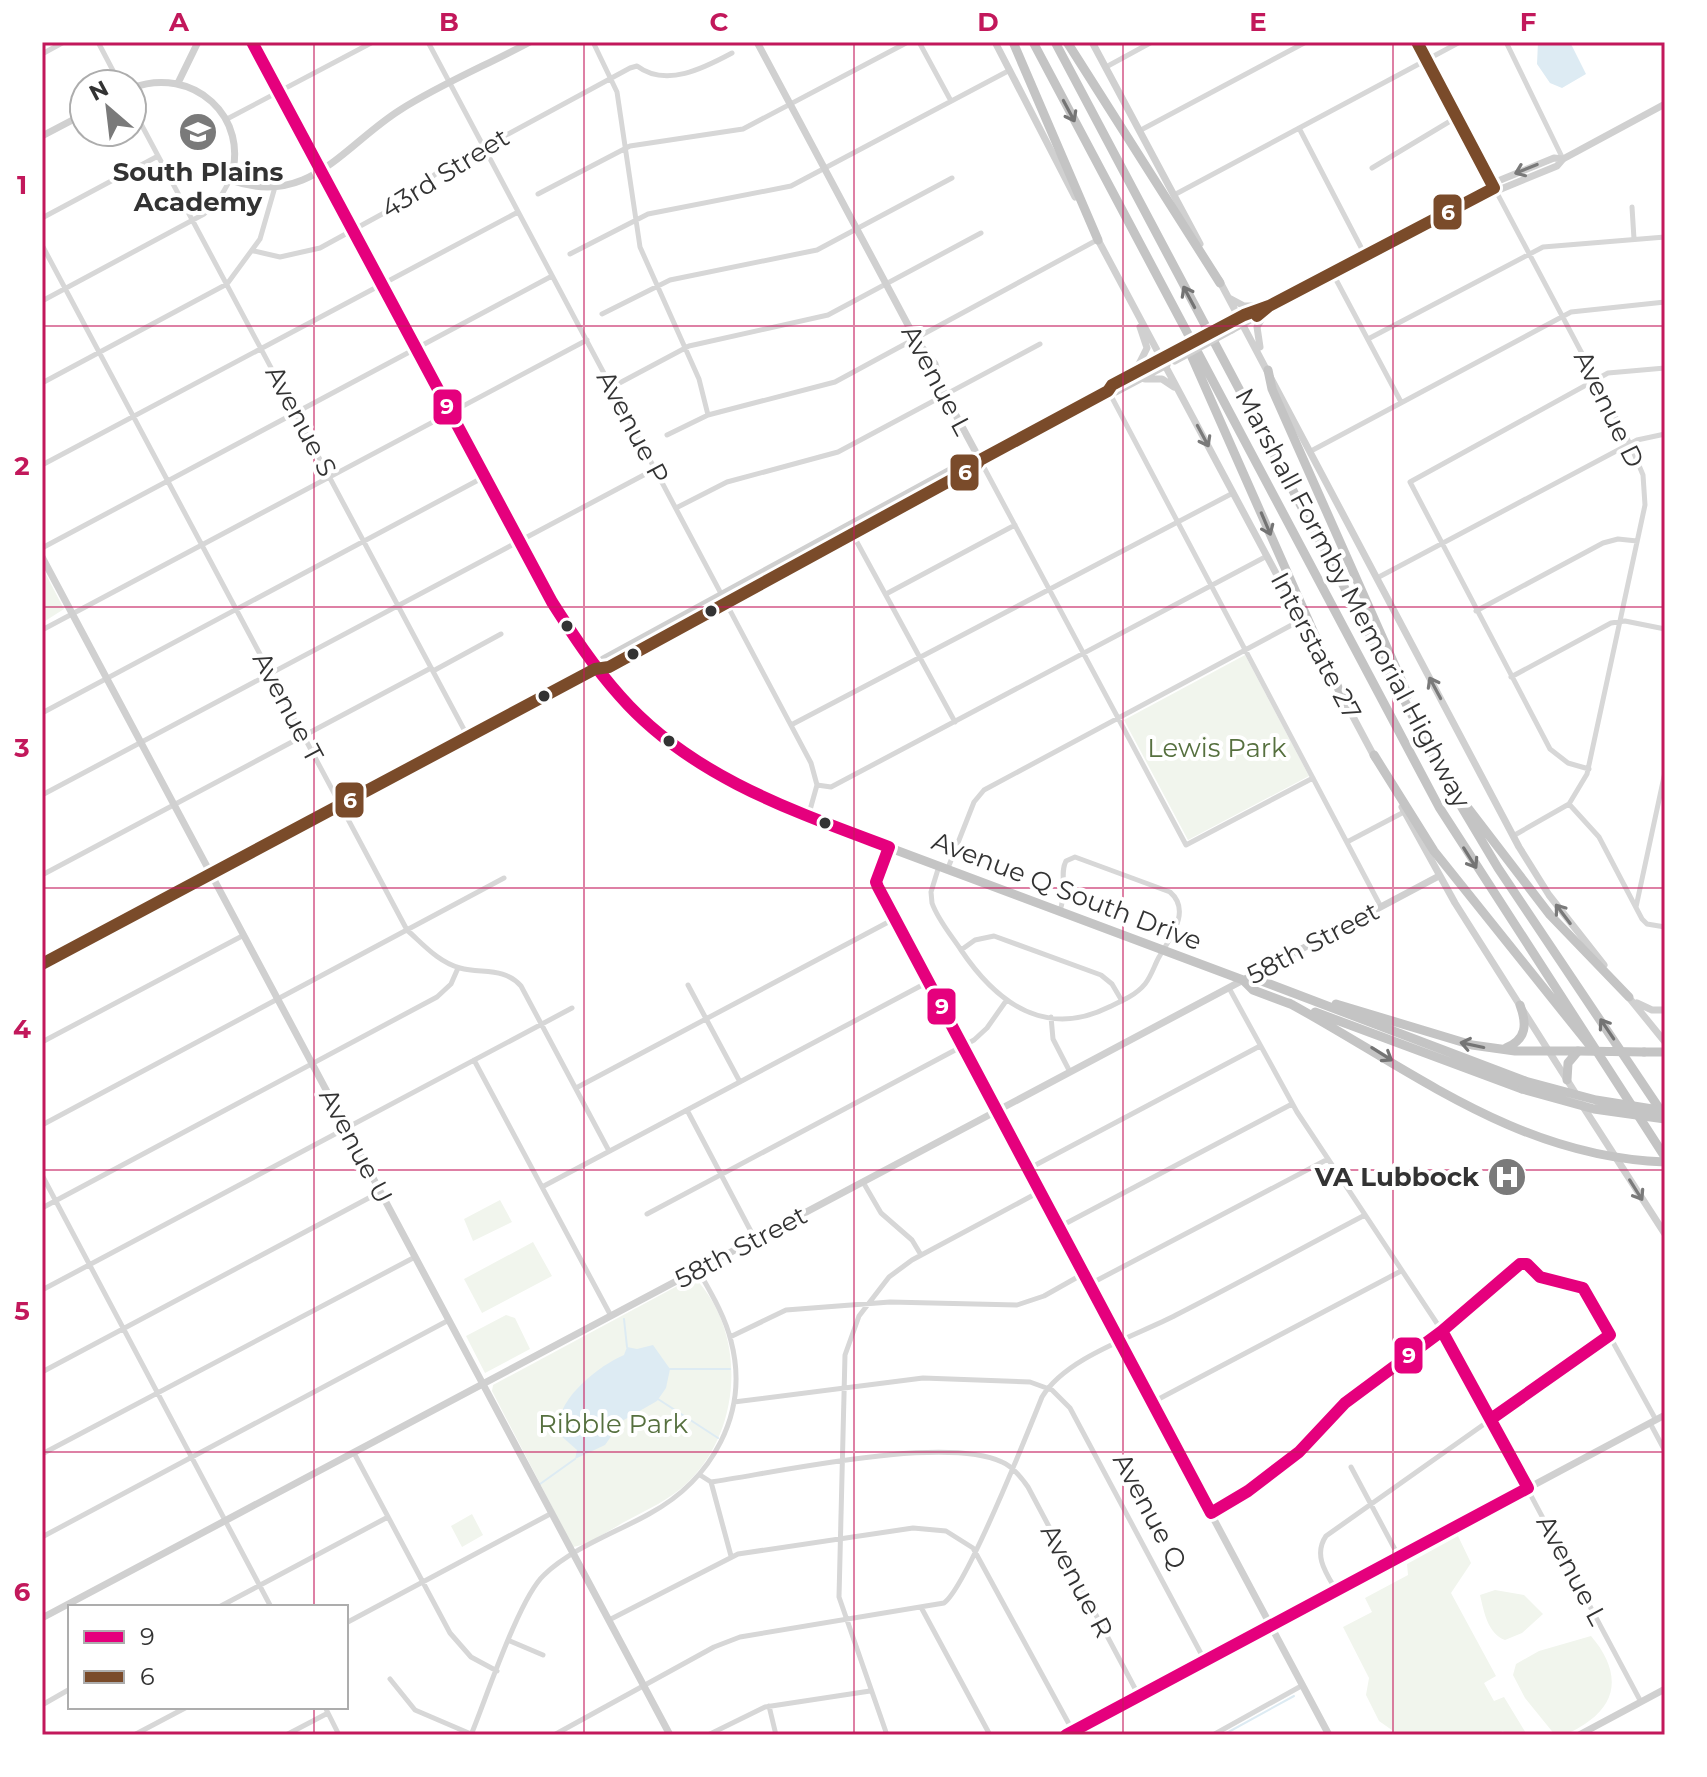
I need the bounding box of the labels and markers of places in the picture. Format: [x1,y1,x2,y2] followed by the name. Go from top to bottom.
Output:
[177,111,219,153] school or university icon: South Plains Academy
[113,156,283,218] place label: South Plains Academy
[703,603,719,619] unlabelled marker
[559,618,575,634] unlabelled marker
[625,646,641,662] unlabelled marker
[536,688,552,704] unlabelled marker
[661,733,677,749] unlabelled marker
[817,815,833,831] unlabelled marker
[1486,1156,1528,1198] hospital icon: VA Lubbock
[1314,1161,1480,1193] place label: VA Lubbock

